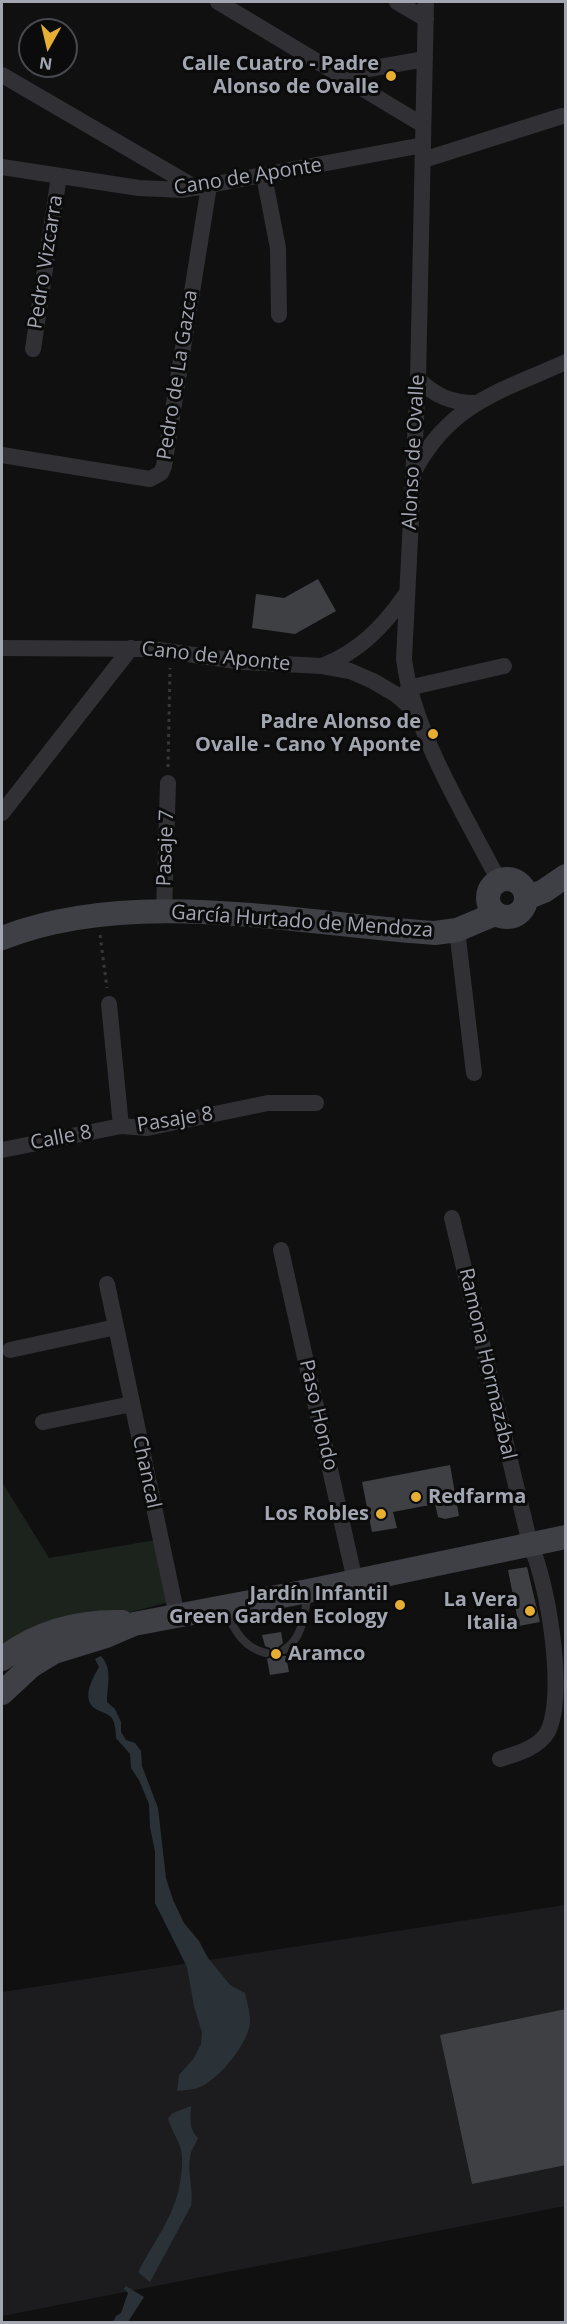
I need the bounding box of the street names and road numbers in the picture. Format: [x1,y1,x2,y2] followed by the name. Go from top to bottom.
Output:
[172,153,324,201] street label: Cano de Aponte
[24,193,68,331] street label: Pedro Vizcarra
[153,288,203,462] street label: Pedro de La Gazca
[398,374,430,530] street label: Alonso de Ovalle
[140,637,292,677] street label: Cano de Aponte
[153,809,179,887] street label: Pasaje 7
[170,901,434,943] street label: García Hurtado de Mendoza
[135,1102,215,1138] street label: Pasaje 8
[28,1120,94,1156] street label: Calle 8
[453,1266,521,1462] street label: Ramona Hormazábal
[294,1357,342,1473] street label: Paso Hondo
[127,1433,165,1511] street label: Chancal

